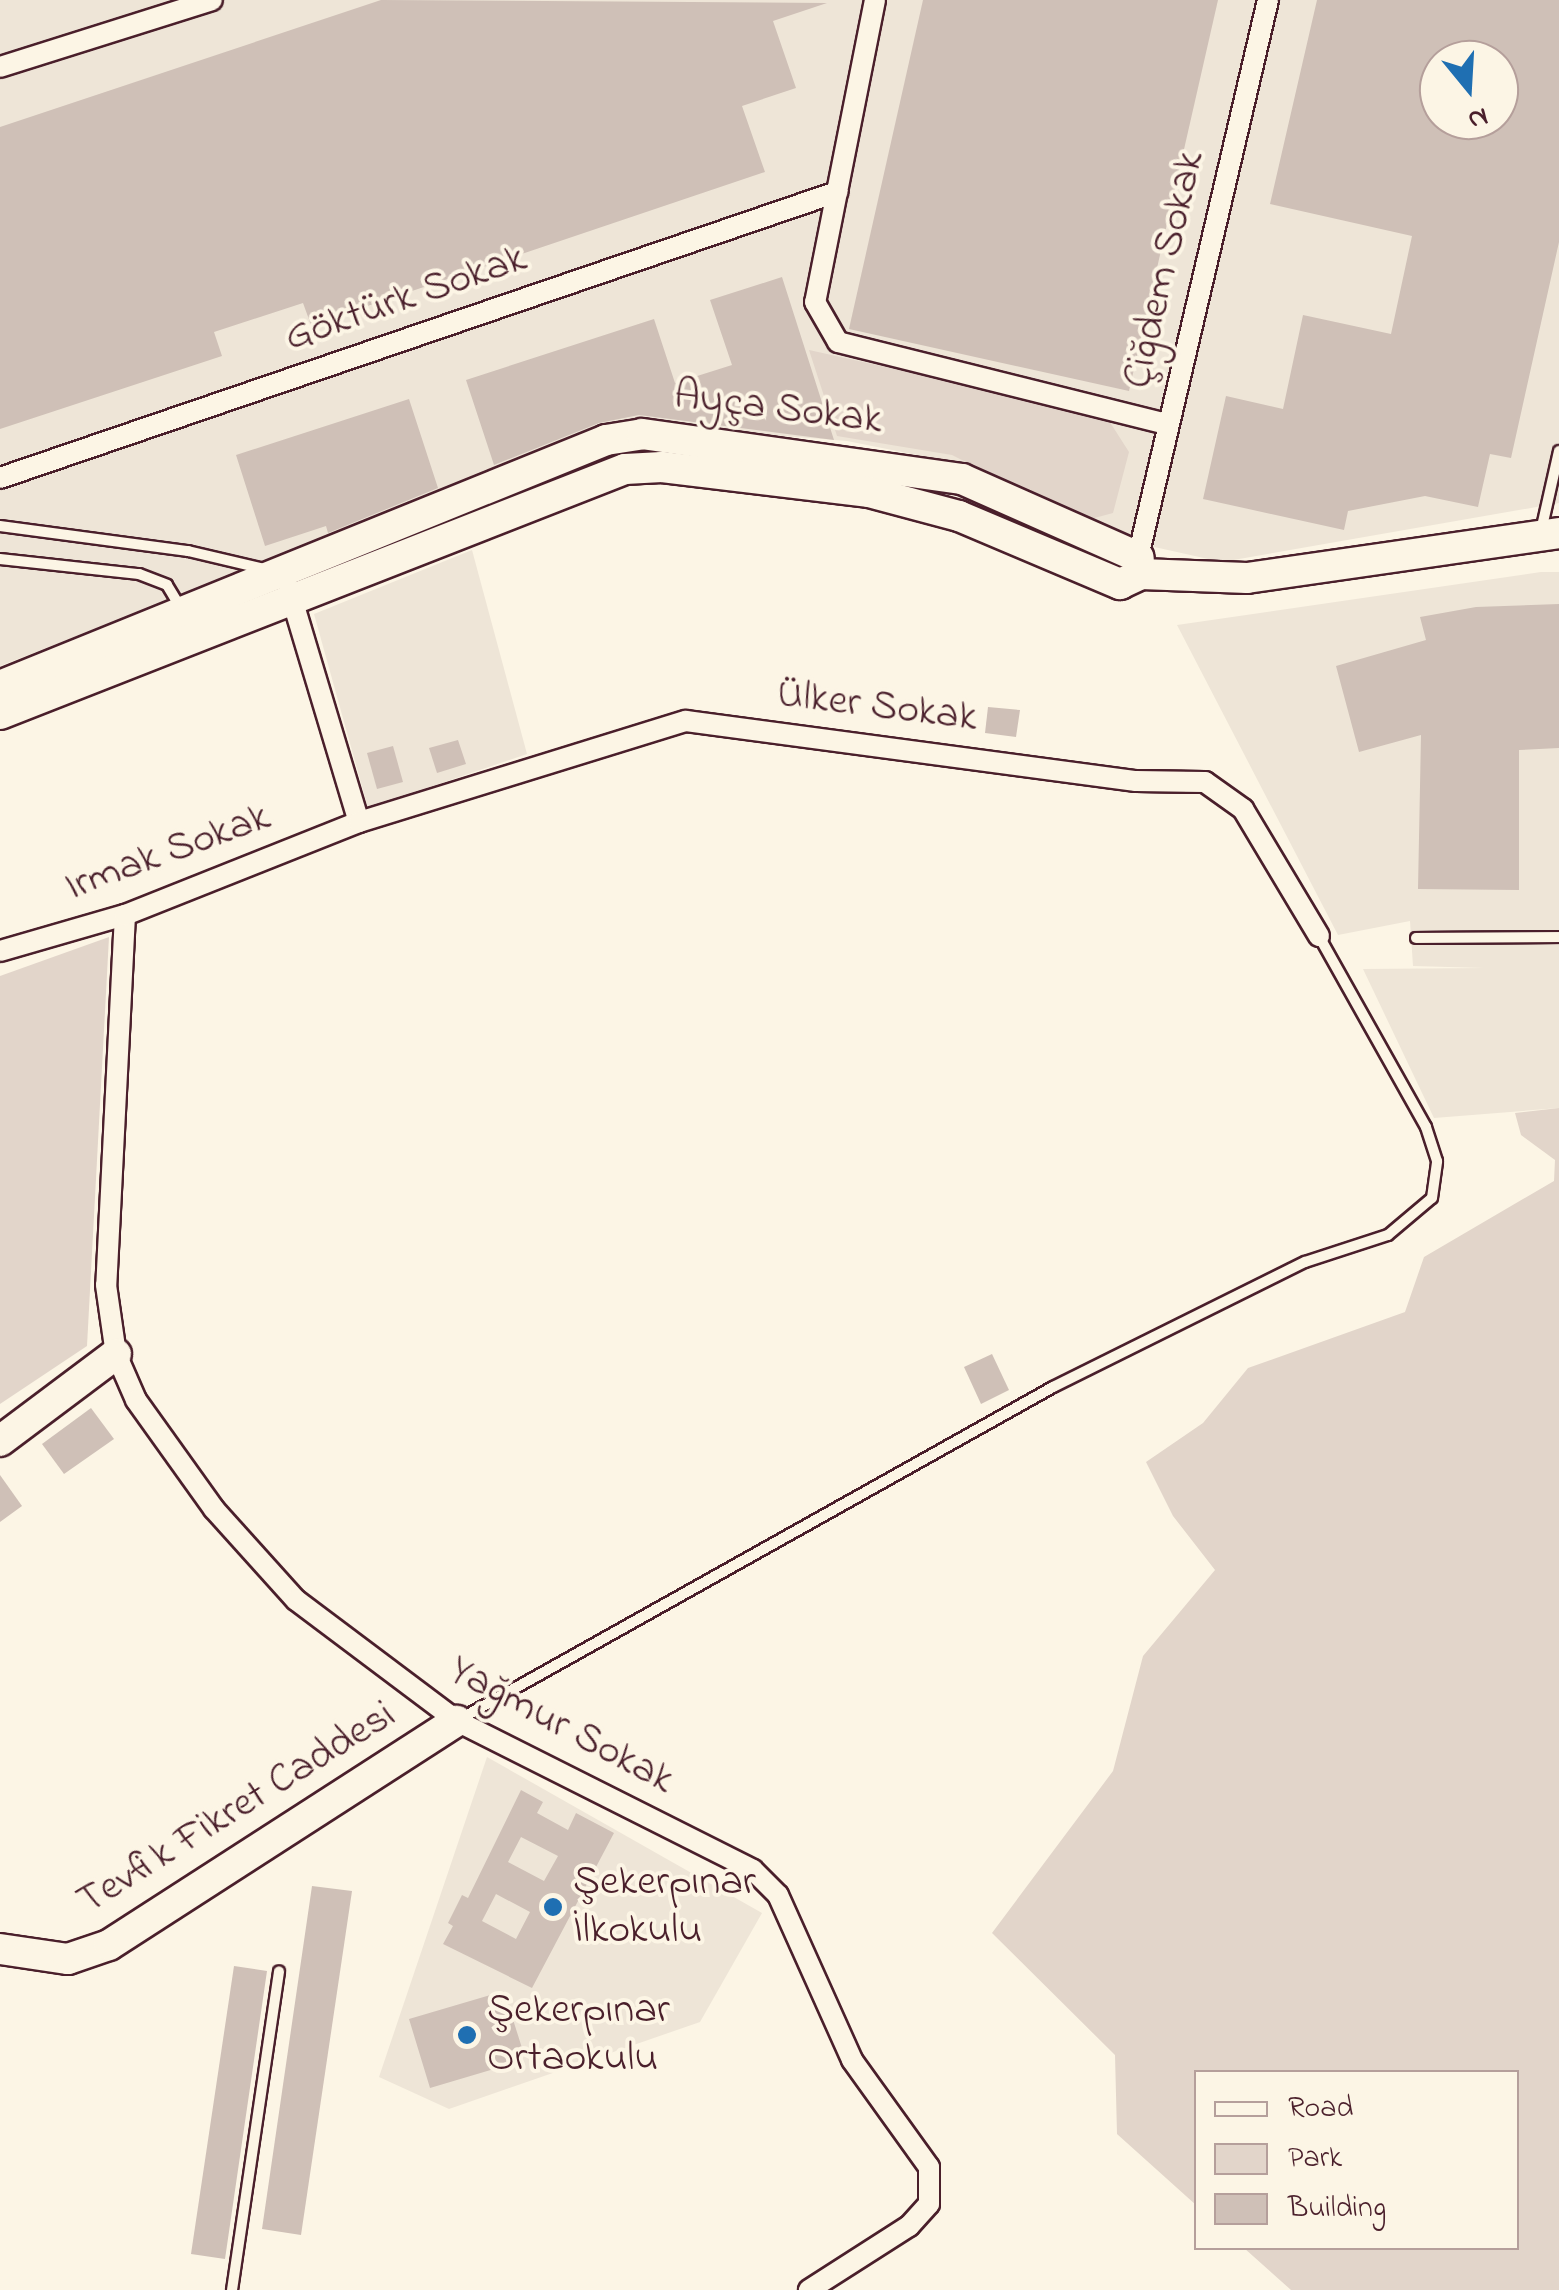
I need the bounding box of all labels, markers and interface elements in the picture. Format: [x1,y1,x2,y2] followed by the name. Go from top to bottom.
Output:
[1419,40,1519,140] north arrow
[1462,95,1493,140] text: N
[1113,146,1217,394] street label: Çiğdem Sokak
[279,234,533,364] street label: Göktürk Sokak
[671,371,885,447] street label: Ayça Sokak
[774,670,980,744] street label: Ülker Sokak
[59,793,277,913] street label: Irmak Sokak
[440,1646,682,1806] street label: Yağmur Sokak
[69,1691,405,1927] street label: Tevfik Fikret Caddesi
[573,1858,756,1956] place label: Şekerpınar İlkokulu
[542,1896,564,1918] marker: Şekerpınar İlkokulu
[487,1986,670,2084] place label: Şekerpınar Ortaokulu
[456,2024,478,2046] marker: Şekerpınar Ortaokulu
[1194,2070,1519,2250] legend
[1288,2087,1353,2131] text: Road
[1288,2137,1342,2181] text: Park
[1288,2187,1386,2231] text: Building

